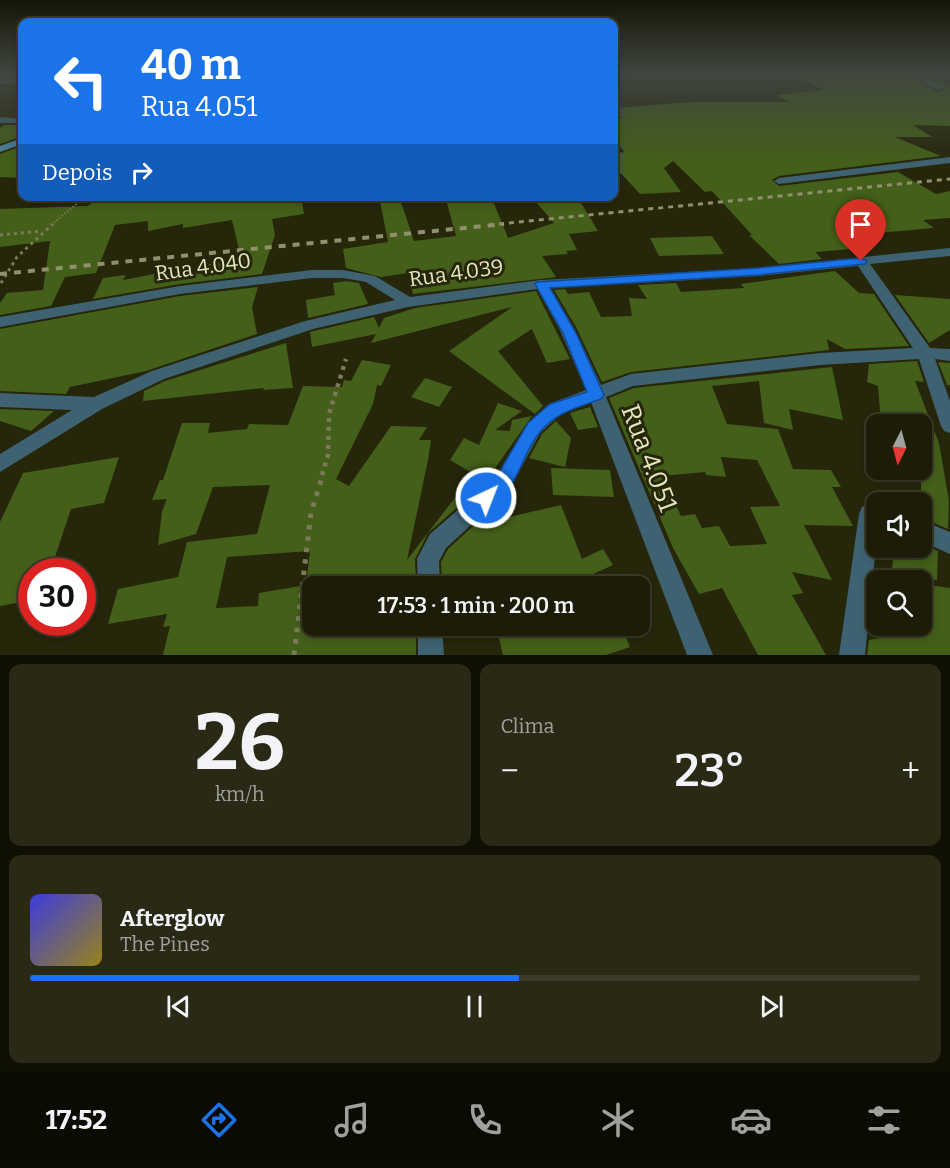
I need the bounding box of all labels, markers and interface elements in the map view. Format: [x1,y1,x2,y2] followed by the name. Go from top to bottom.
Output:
[141,40,241,90] text: 40 m
[42,42,120,120] icon: left
[141,91,258,123] text: Rua 4.051
[125,156,158,189] icon: right
[42,159,113,186] text: Depois
[835,199,886,261] pin
[844,208,877,241] icon: arrive
[153,247,253,287] street label: Rua 4.040
[407,253,505,293] street label: Rua 4.039
[614,400,684,516] street label: Rua 4.051
[866,414,932,480] north arrow
[866,414,932,636] map controls
[454,466,518,530] position arrow
[866,492,932,558] button: sound
[18,558,96,636] speed limit sign: 30
[866,570,932,636] button: search
[378,592,574,619] text: 17:53 · 1 min · 200 m
[195,696,285,790] text: 26
[501,714,555,738] text: Clima
[675,744,745,798] text: 23°
[501,751,519,791] text: −
[901,751,920,791] text: +
[215,782,265,806] text: km/h
[120,905,224,932] text: Afterglow
[120,932,210,956] text: The Pines
[162,990,195,1023] icon: previous
[458,990,491,1023] icon: pause
[755,990,788,1023] icon: next
[198,1099,240,1141] icon: directions
[331,1099,373,1141] icon: music
[464,1099,506,1141] icon: phone
[597,1099,639,1141] icon: climate
[730,1099,772,1141] icon: car
[863,1099,905,1141] icon: filters
[45,1104,107,1136] text: 17:52

